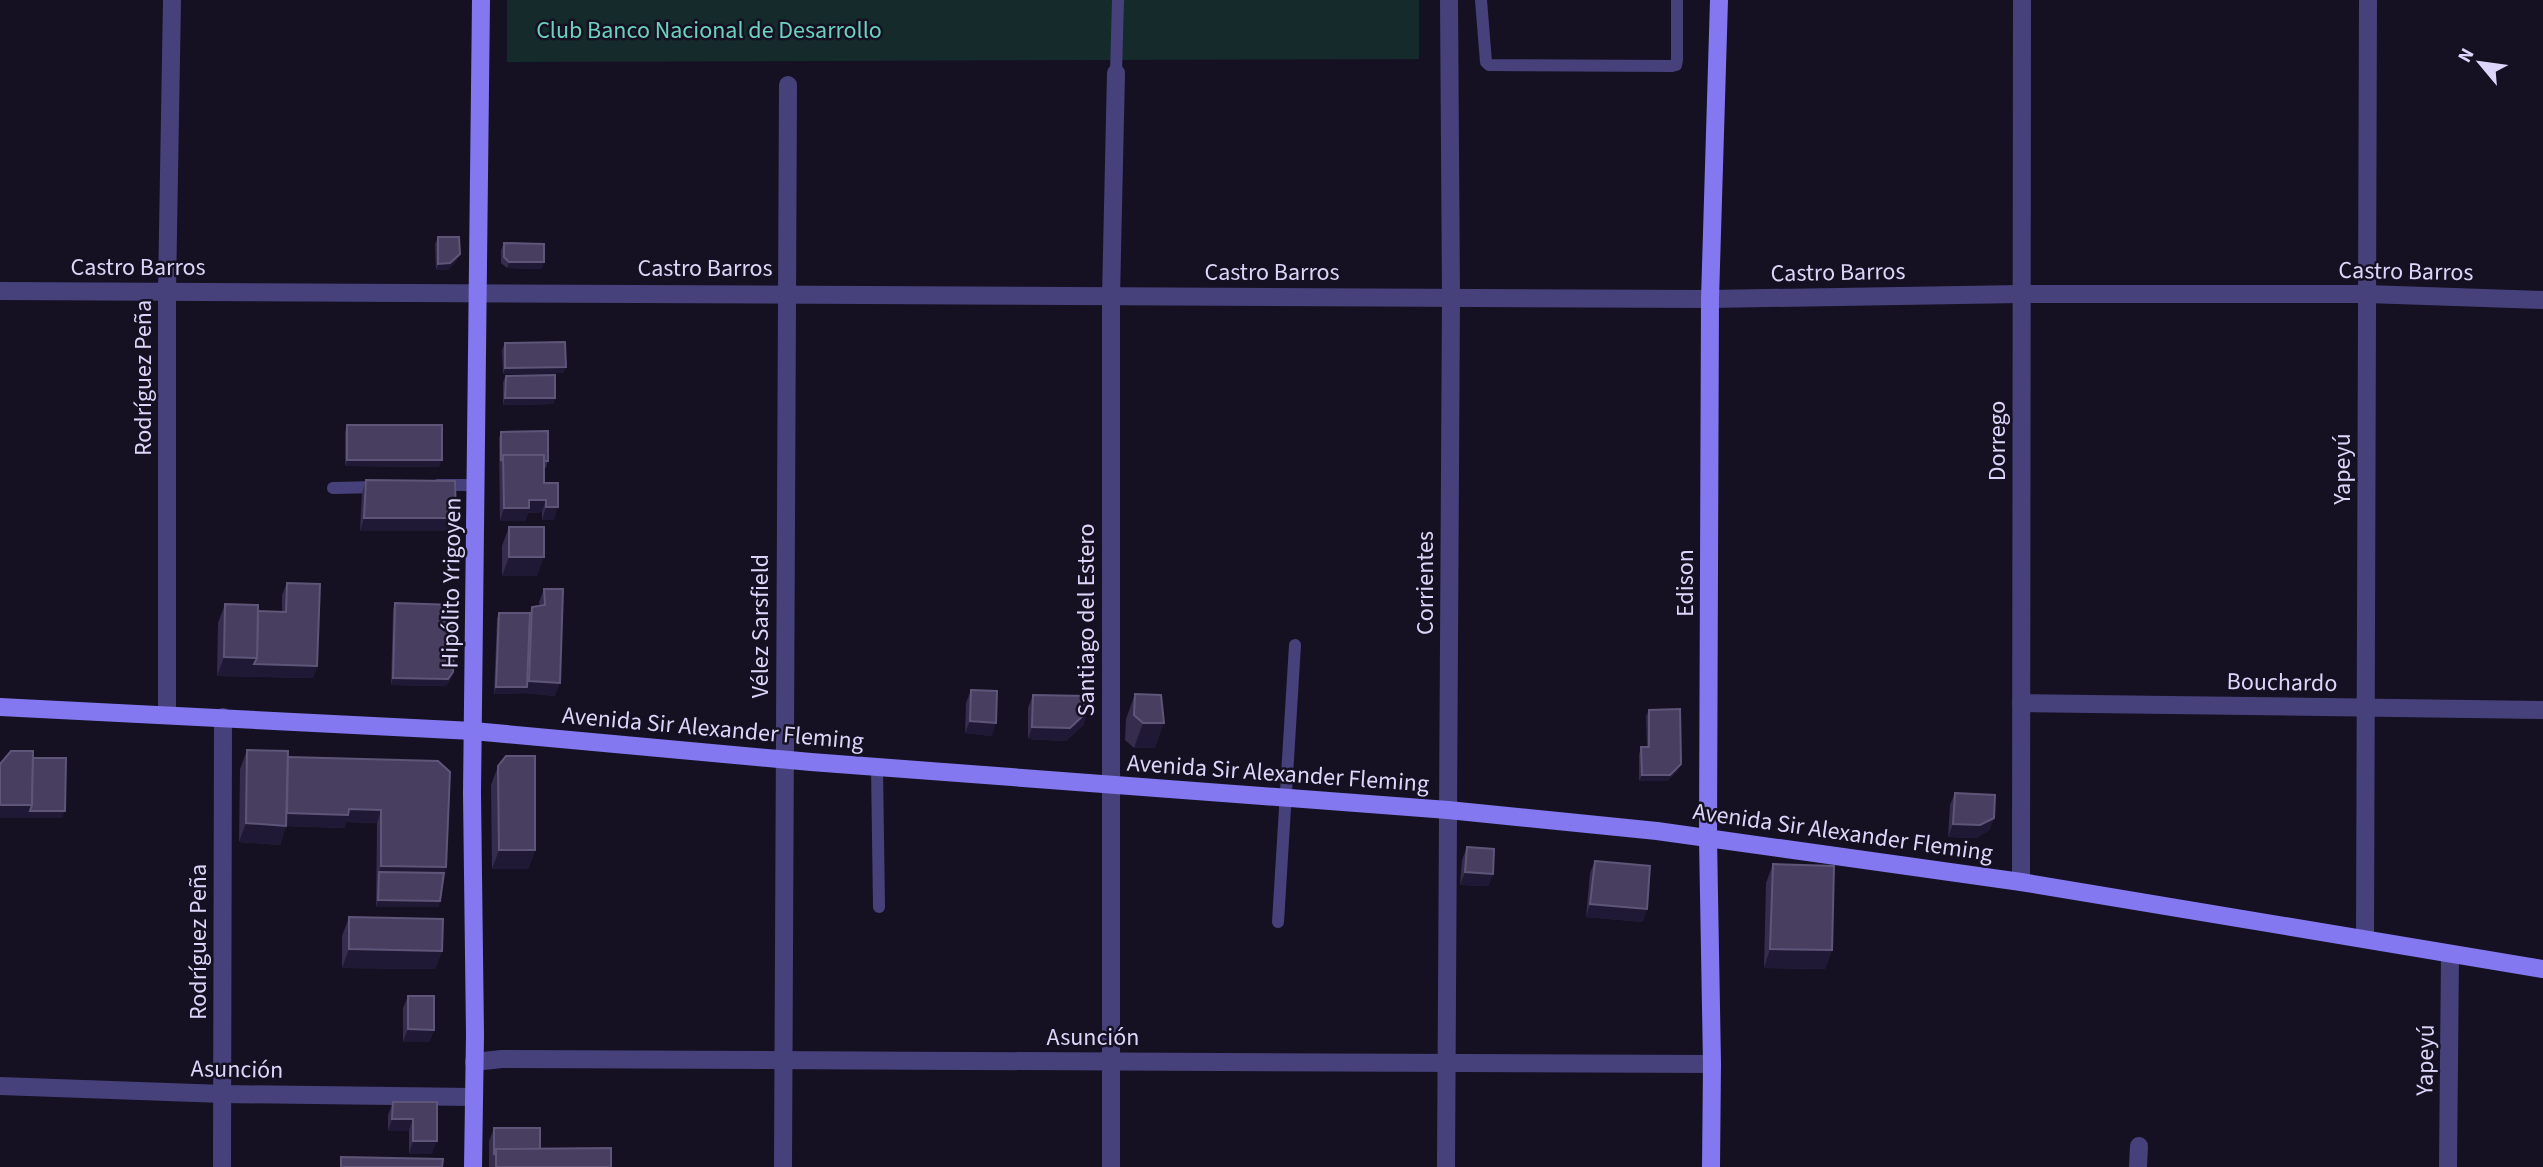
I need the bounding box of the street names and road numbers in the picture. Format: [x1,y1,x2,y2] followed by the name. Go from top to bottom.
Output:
[70,250,206,285] street label: Castro Barros
[637,251,773,286] street label: Castro Barros
[2338,253,2474,290] street label: Castro Barros
[1770,254,1906,291] street label: Castro Barros
[1204,255,1340,290] street label: Castro Barros
[126,300,161,456] street label: Rodríguez Peña
[1980,401,2015,481] street label: Dorrego
[2325,433,2360,506] street label: Yapeyú
[433,497,470,669] street label: Hipólito Yrigoyen
[1069,524,1104,716] street label: Santiago del Estero
[1408,531,1443,635] street label: Corrientes
[1668,549,1703,617] street label: Edison
[743,554,778,698] street label: Vélez Sarsfield
[2226,664,2338,701] street label: Bouchardo
[561,698,865,759] street label: Avenida Sir Alexander Fleming
[1126,745,1430,802] street label: Avenida Sir Alexander Fleming
[1691,794,1995,871] street label: Avenida Sir Alexander Fleming
[181,864,216,1020] street label: Rodríguez Peña
[1047,1020,1139,1055] street label: Asunción
[2407,1024,2444,1097] street label: Yapeyú
[190,1051,284,1088] street label: Asunción

